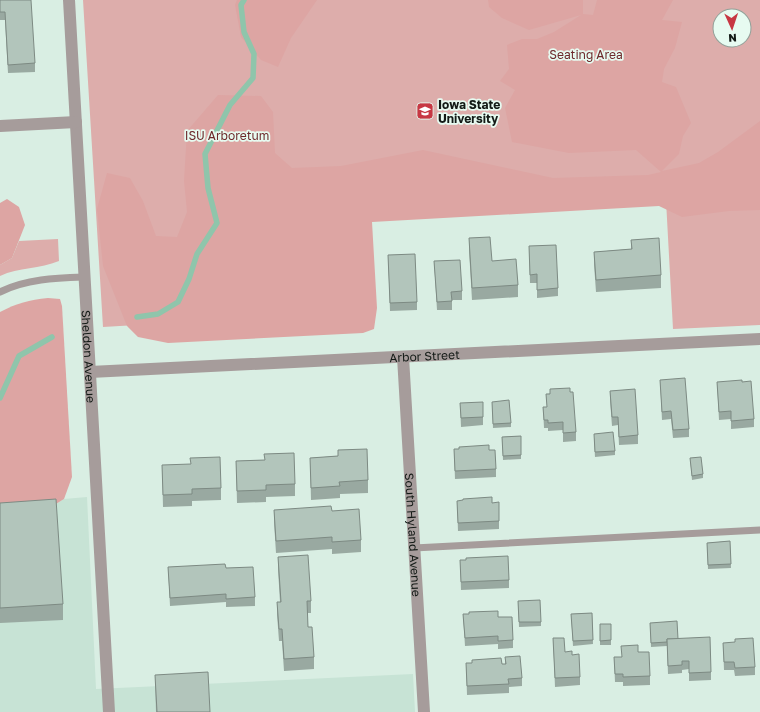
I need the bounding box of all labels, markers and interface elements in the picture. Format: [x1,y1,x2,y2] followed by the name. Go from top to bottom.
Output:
[712,8,752,48] north arrow
[728,32,737,45] text: N
[549,47,623,62] park label: Seating Area
[438,97,500,126] place label: Iowa State University
[415,101,435,121] school or university icon: Iowa State University
[185,128,269,143] park label: ISU Arboretum
[79,309,99,403] street label: Sheldon Avenue
[389,346,460,365] street label: Arbor Street
[402,472,425,597] street label: South Hyland Avenue

